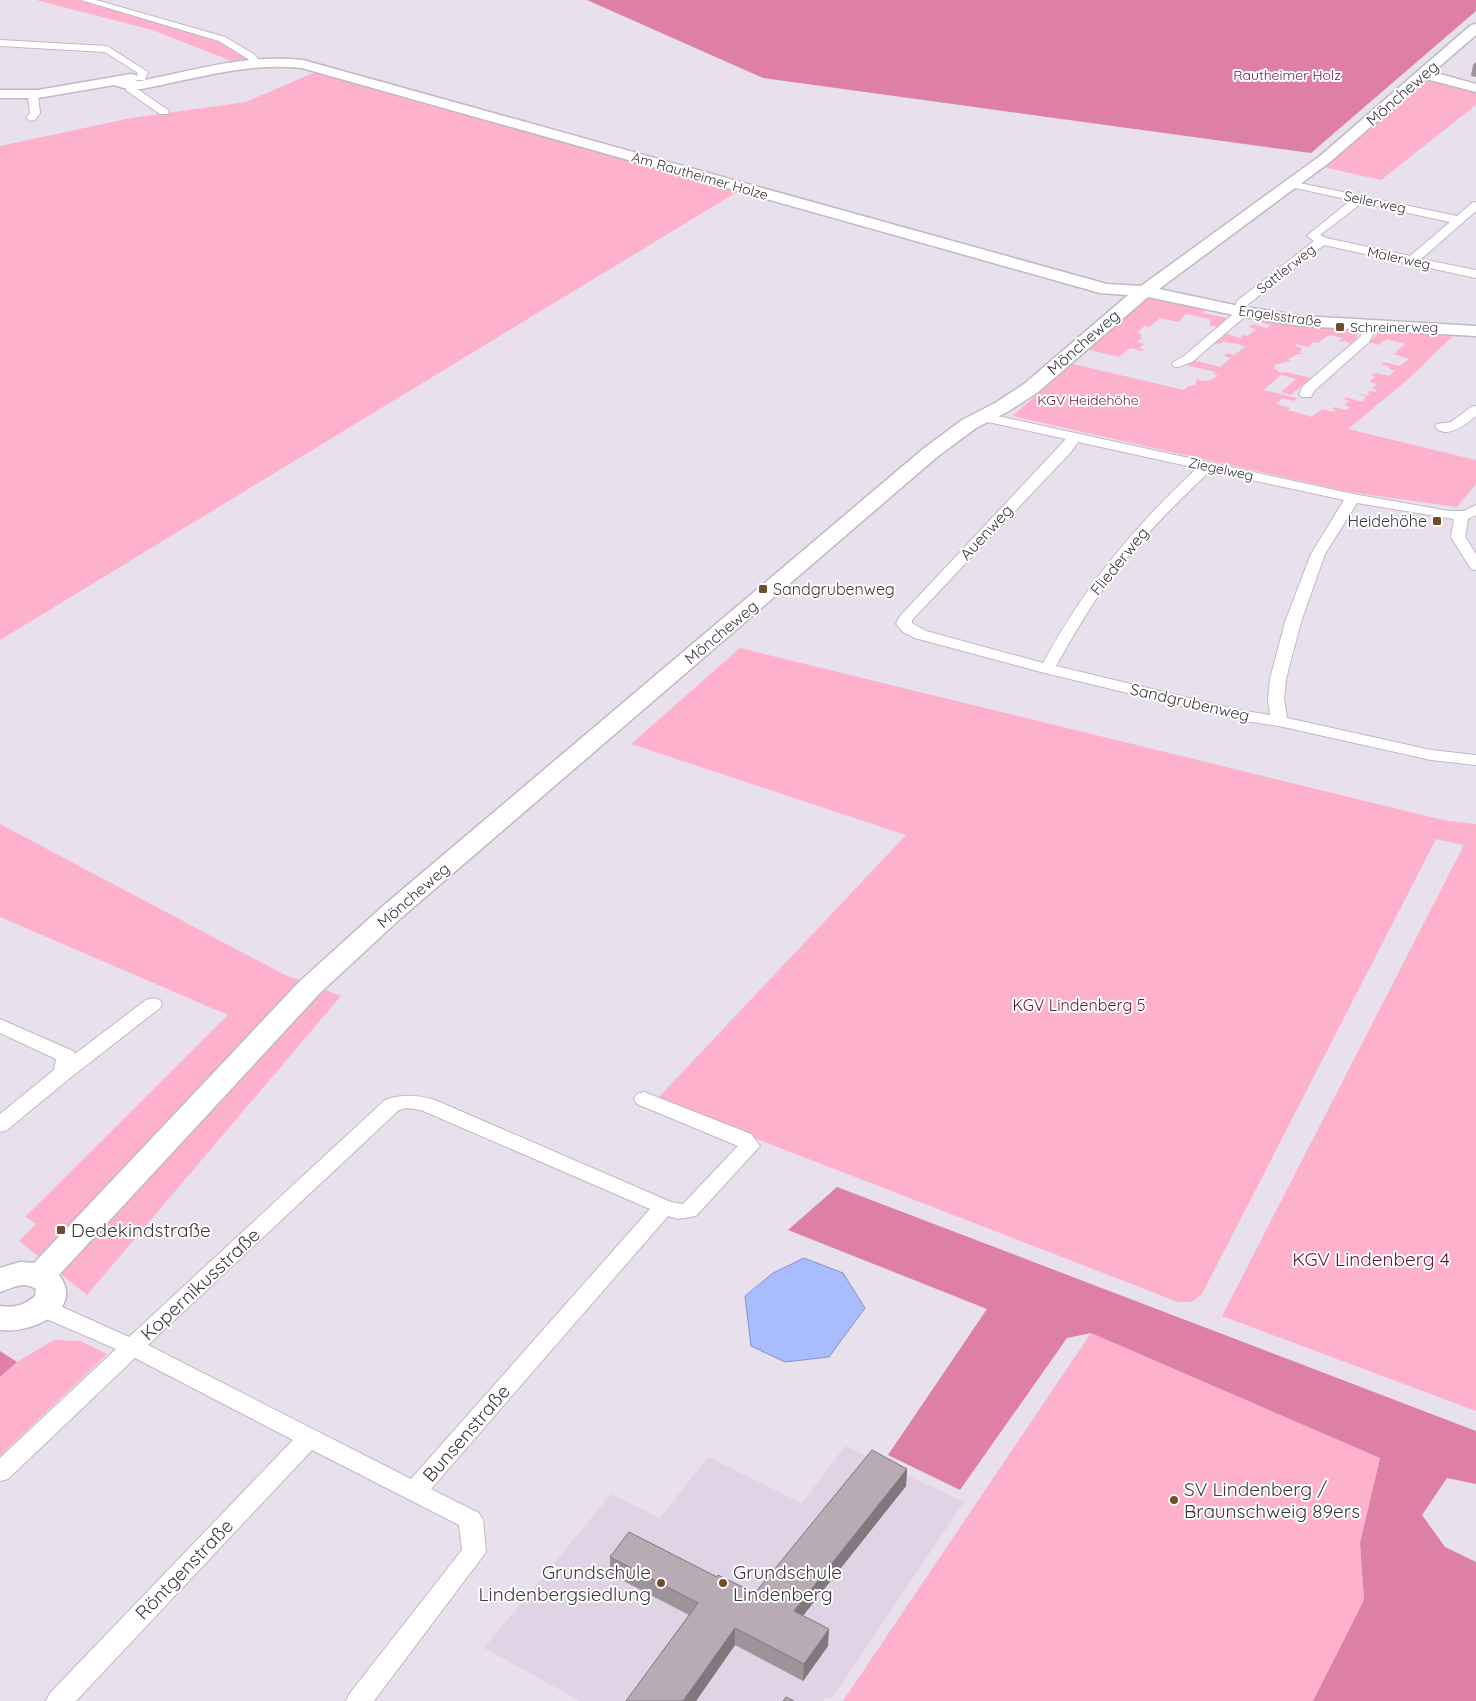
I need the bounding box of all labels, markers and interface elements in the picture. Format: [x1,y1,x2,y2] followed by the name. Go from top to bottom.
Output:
[1362,56,1442,130] street label: Möncheweg
[1233,66,1341,84] park label: Rautheimer Holz
[630,148,770,204] street label: Am Rautheimer Holze
[1342,187,1408,217] street label: Seilerweg
[1253,240,1319,298] street label: Sattlerweg
[1366,243,1432,273] street label: Malerweg
[1237,301,1323,331] street label: Engelsstraße
[1043,305,1123,379] street label: Möncheweg
[1350,318,1438,336] place label: Schreinerweg
[1334,321,1346,333] marker: Schreinerweg
[1037,391,1139,409] park label: KGV Heidehöhe
[1187,453,1255,485] street label: Ziegelweg
[955,500,1017,564] street label: Auenweg
[1347,511,1427,531] place label: Heidehöhe
[1431,515,1443,527] marker: Heidehöhe
[1085,523,1153,599] street label: Fliederweg
[773,579,895,599] place label: Sandgrubenweg
[757,583,769,595] marker: Sandgrubenweg
[680,596,762,668] street label: Möncheweg
[1128,679,1252,725] street label: Sandgrubenweg
[373,858,453,932] street label: Möncheweg
[1012,995,1146,1015] park label: KGV Lindenberg 5
[71,1218,211,1242] place label: Dedekindstraße
[135,1223,265,1345] street label: Kopernikusstraße
[55,1224,67,1236] marker: Dedekindstraße
[1292,1247,1450,1271] park label: KGV Lindenberg 4
[417,1379,515,1487] street label: Bunsenstraße
[1184,1477,1360,1523] place label: SV Lindenberg / Braunschweig 89ers
[1168,1494,1180,1506] marker: SV Lindenberg / Braunschweig 89ers
[130,1514,238,1624] street label: Röntgenstraße
[479,1560,651,1606] place label: Grundschule Lindenbergsiedlung
[733,1560,842,1606] place label: Grundschule Lindenberg
[655,1577,667,1589] marker: Grundschule Lindenbergsiedlung
[717,1577,729,1589] marker: Grundschule Lindenberg

